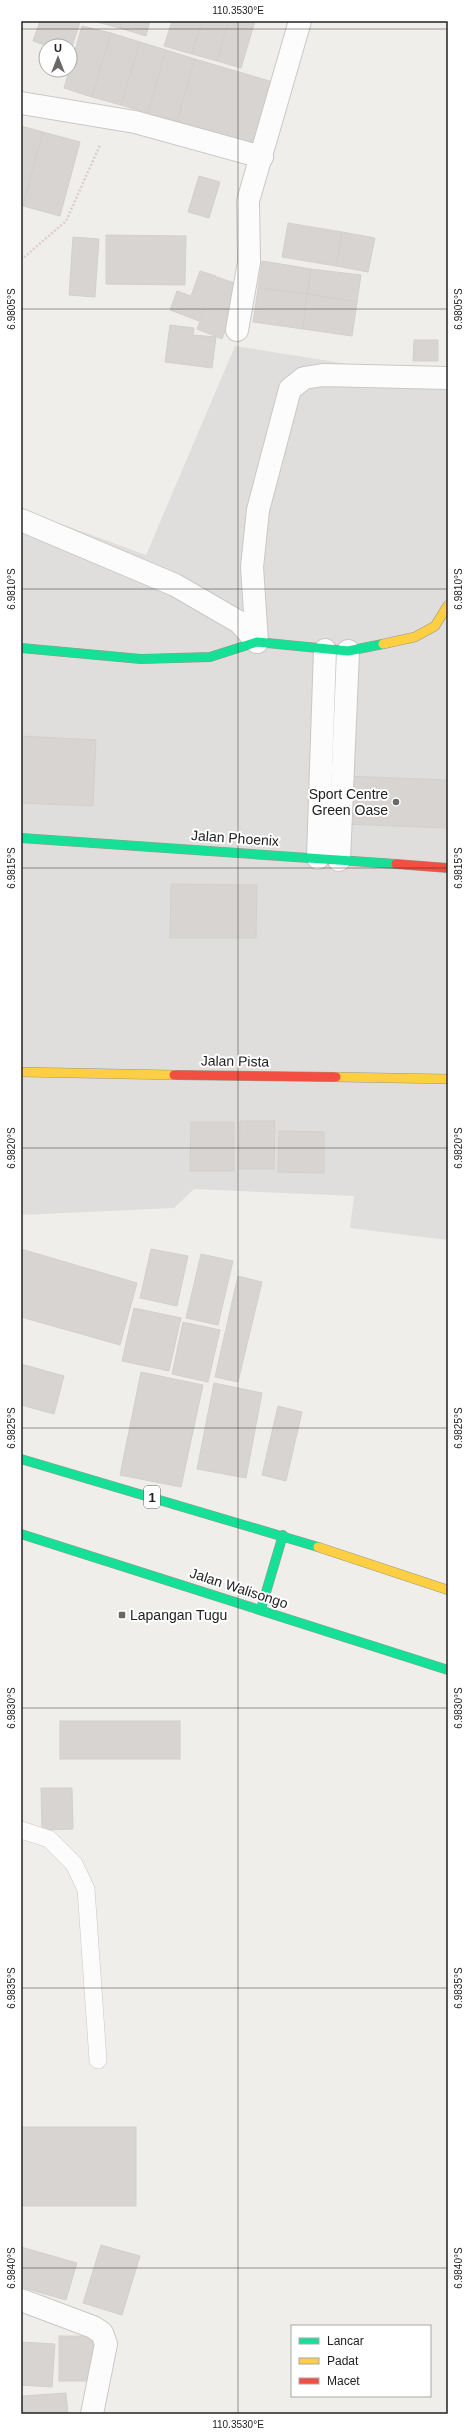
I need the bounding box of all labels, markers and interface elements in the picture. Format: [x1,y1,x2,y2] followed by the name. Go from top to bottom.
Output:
[212,5,264,16] text: 110.3530°E
[38,38,78,78] north arrow
[54,42,62,54] text: U
[6,288,17,330] text: 6.9805°S
[453,288,464,330] text: 6.9805°S
[6,568,17,610] text: 6.9810°S
[453,568,464,610] text: 6.9810°S
[309,786,388,818] place label: Sport Centre Green Oase
[391,797,401,807] marker: Sport Centre Green Oase
[191,827,279,849] street label: Jalan Phoenix
[6,847,17,889] text: 6.9815°S
[453,847,464,889] text: 6.9815°S
[201,1052,270,1070] street label: Jalan Pista
[6,1127,17,1169] text: 6.9820°S
[453,1127,464,1169] text: 6.9820°S
[6,1407,17,1449] text: 6.9825°S
[453,1407,464,1449] text: 6.9825°S
[144,1486,160,1508] road number: 1
[188,1565,290,1611] street label: Jalan Walisongo
[130,1607,227,1623] place label: Lapangan Tugu
[117,1610,127,1620] marker: Lapangan Tugu
[6,1687,17,1729] text: 6.9830°S
[453,1687,464,1729] text: 6.9830°S
[6,1967,17,2009] text: 6.9835°S
[453,1967,464,2009] text: 6.9835°S
[6,2247,17,2289] text: 6.9840°S
[453,2247,464,2289] text: 6.9840°S
[291,2325,431,2397] legend
[327,2334,364,2348] text: Lancar
[327,2354,359,2368] text: Padat
[327,2374,360,2388] text: Macet
[212,2419,264,2430] text: 110.3530°E

